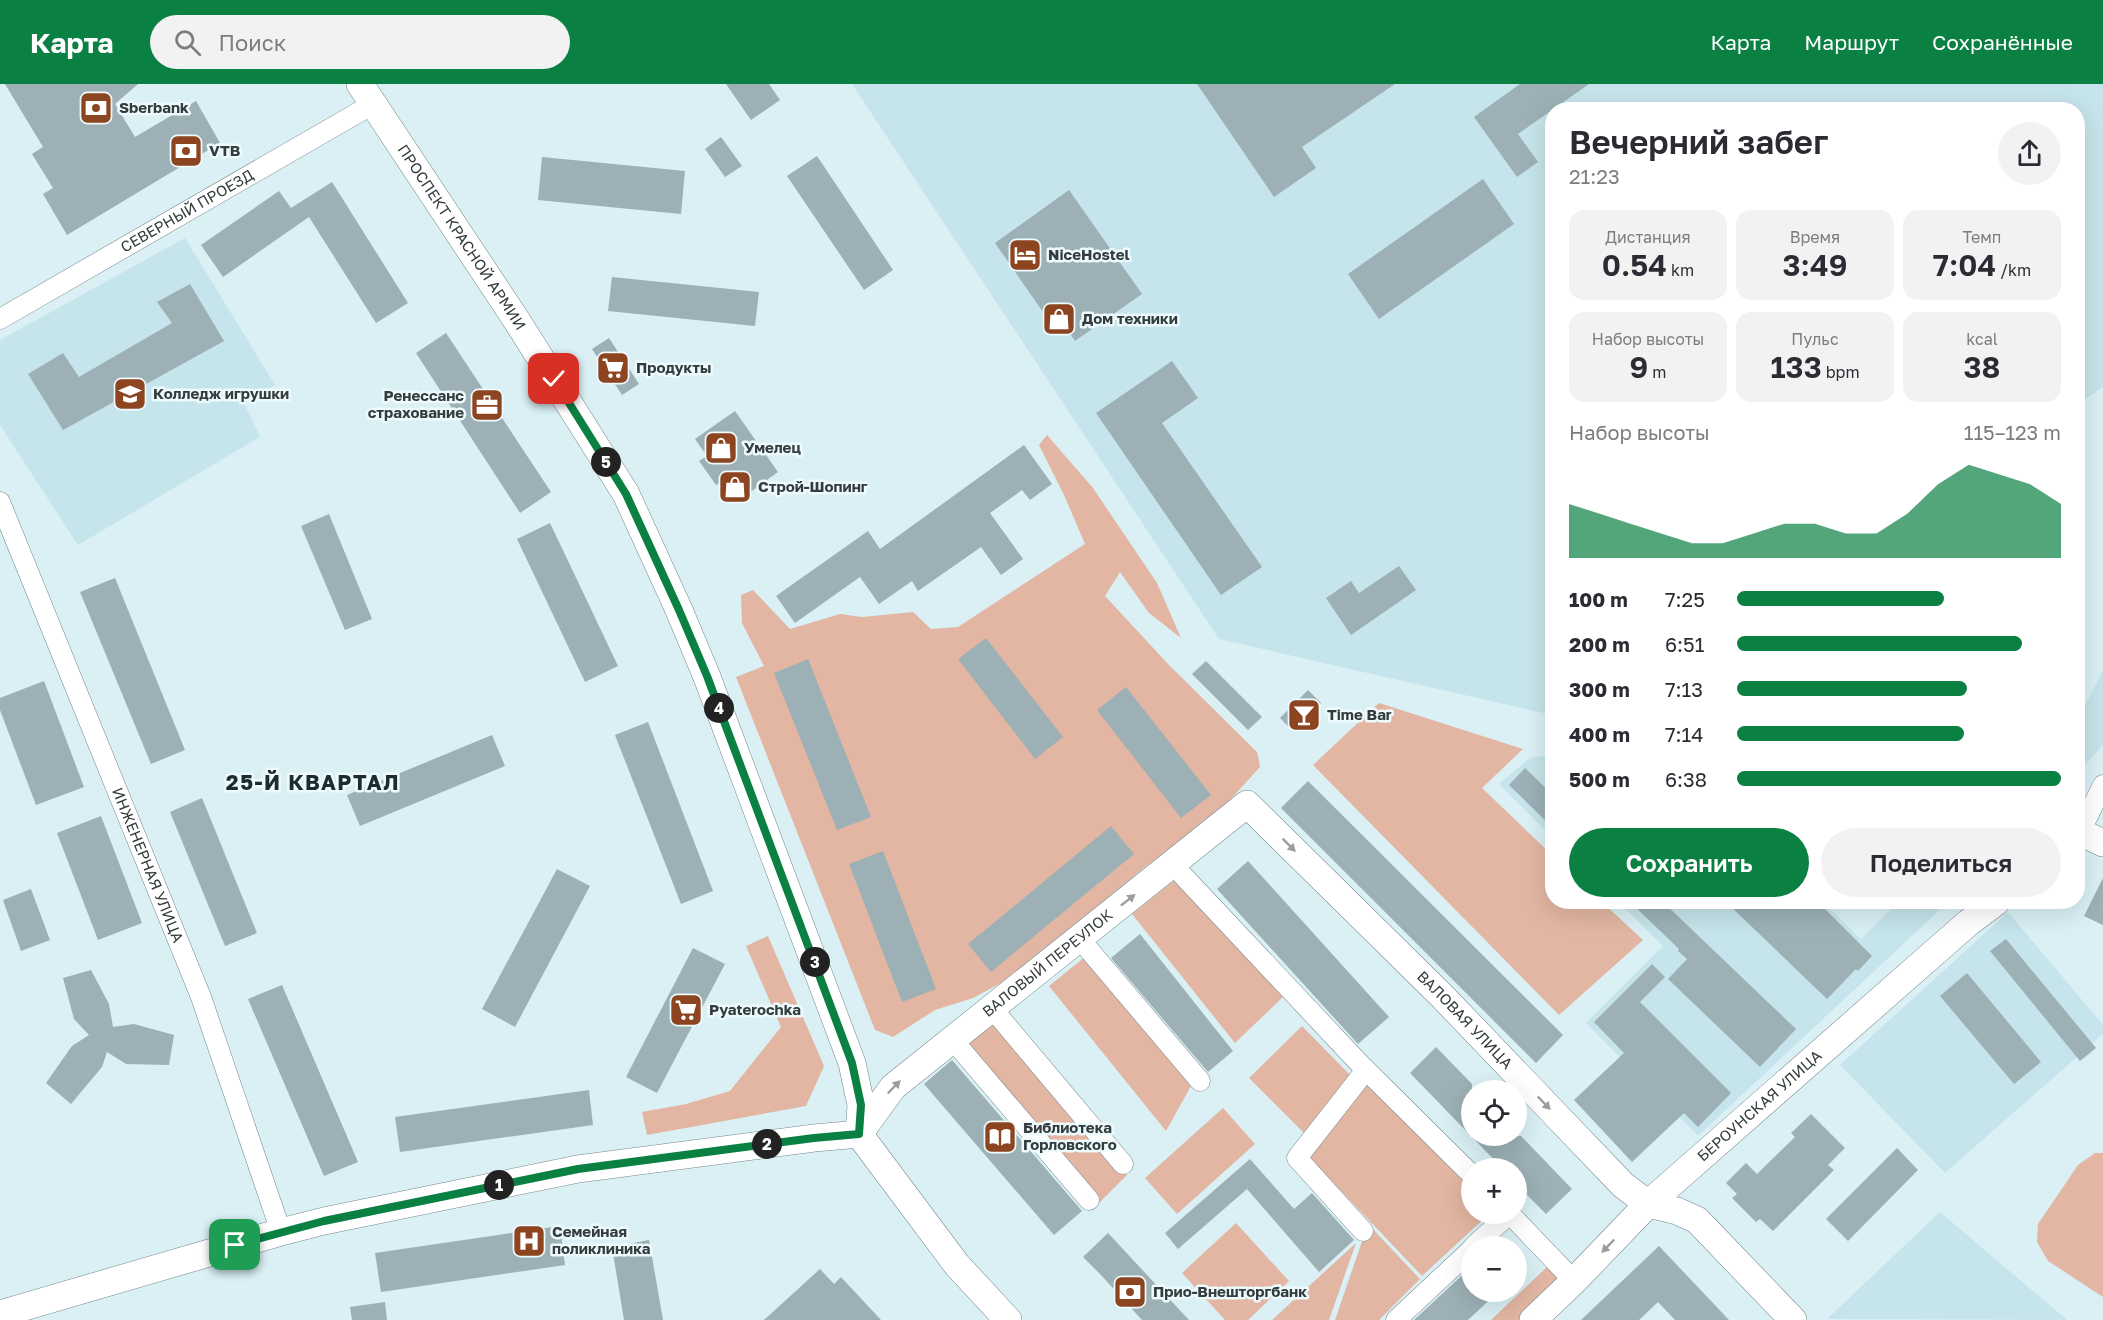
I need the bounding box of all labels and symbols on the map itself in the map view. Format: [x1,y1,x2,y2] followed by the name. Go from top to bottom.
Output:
[78,90,114,126] bank icon: Sberbank
[119,98,189,116] place label: Sberbank
[168,133,204,169] bank icon: VTB
[209,141,241,159] place label: VTB
[395,141,530,333] street label: ПРОСПЕКТ КРАСНОЙ АРМИИ
[117,165,256,256] street label: СЕВЕРНЫЙ ПРОЕЗД
[1007,237,1043,273] hotel icon: NiceHostel
[1048,245,1130,263] place label: NiceHostel
[1041,301,1077,337] shop icon: Дом техники
[1082,309,1178,327] place label: Дом техники
[595,350,631,386] supermarket icon: Продукты
[528,353,579,404] pin
[636,358,711,376] place label: Продукты
[112,376,148,412] school or university icon: Колледж игрушки
[153,384,289,402] place label: Колледж игрушки
[368,386,464,421] place label: Ренессанс страхование
[469,387,505,423] office icon: Ренессанс страхование
[703,430,739,466] shop icon: Умелец
[744,438,801,456] place label: Умелец
[591,447,621,477] pin: 5
[717,469,753,505] shop icon: Строй-Шопинг
[758,477,868,495] place label: Строй-Шопинг
[704,693,734,723] pin: 4
[1286,697,1322,733] bar icon: Time Bar
[1327,705,1392,723] place label: Time Bar
[226,769,400,795] district label: 25-Й КВАРТАЛ
[109,785,188,945] street label: ИНЖЕНЕРНАЯ УЛИЦА
[1281,837,1295,851] one-way arrow
[1120,893,1136,906] one-way arrow
[978,905,1116,1020] street label: ВАЛОВЫЙ ПЕРЕУЛОК
[800,947,830,977] pin: 3
[1414,967,1517,1072] street label: ВАЛОВАЯ УЛИЦА
[668,992,704,1028] supermarket icon: Pyaterochka
[709,1000,801,1018] place label: Pyaterochka
[1693,1046,1825,1165] street label: БЕРОУНСКАЯ УЛИЦА
[887,1081,901,1095] one-way arrow
[1537,1095,1551,1110] one-way arrow
[1023,1118,1117,1153] place label: Библиотека Горловского
[982,1119,1018,1155] library icon: Библиотека Горловского
[752,1129,782,1159] pin: 2
[484,1170,514,1200] pin: 1
[209,1219,260,1270] pin
[552,1222,651,1257] place label: Семейная поликлиника
[511,1223,547,1259] hospital icon: Семейная поликлиника
[1601,1239,1615,1253] one-way arrow
[1112,1274,1148,1310] bank icon: Прио-Внешторгбанк
[1153,1282,1307,1300] place label: Прио-Внешторгбанк

